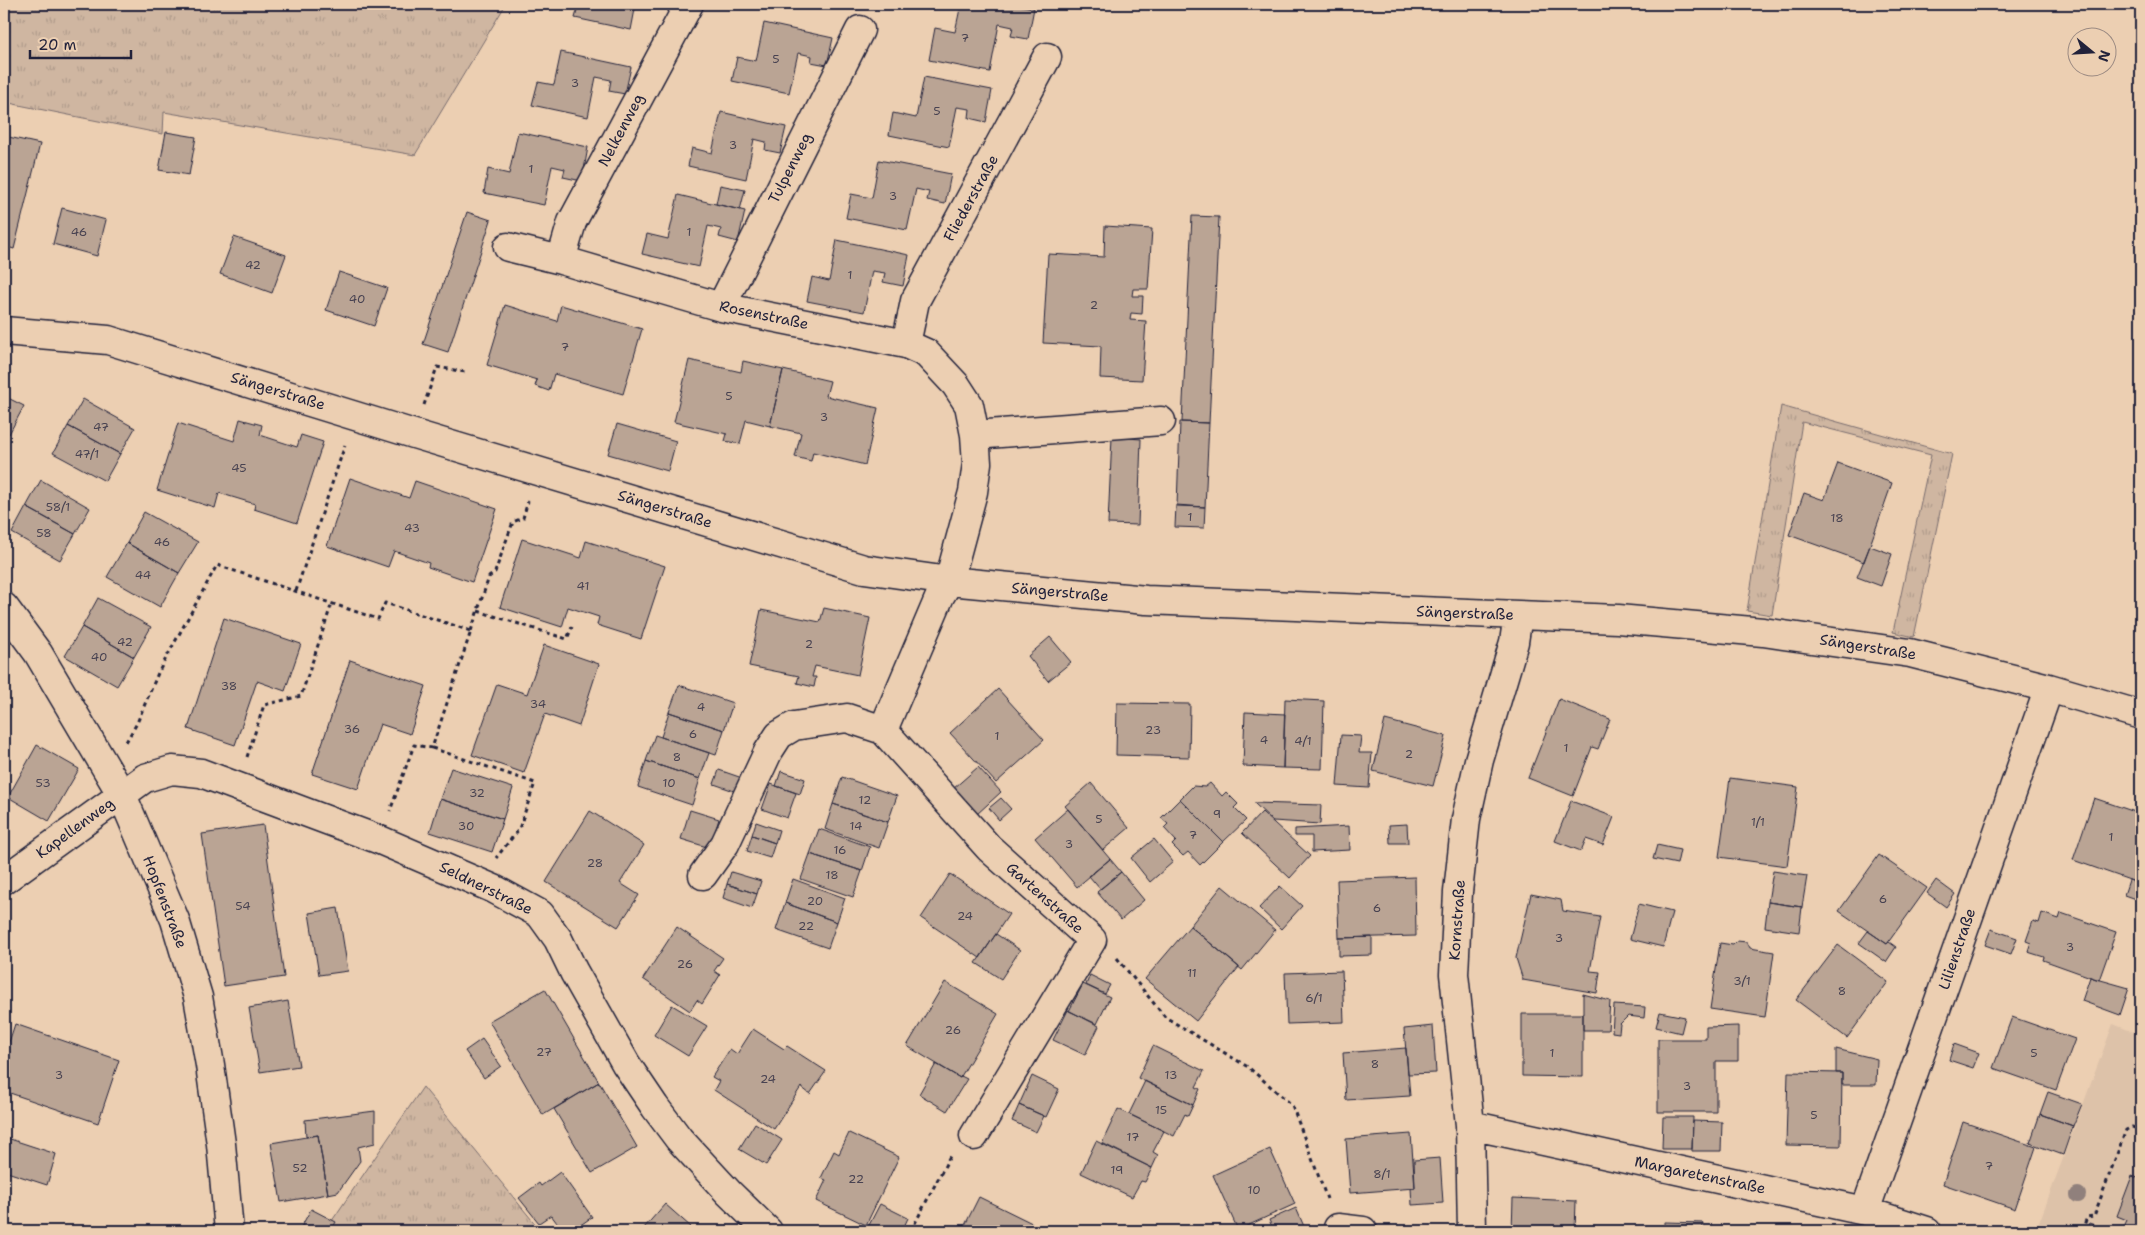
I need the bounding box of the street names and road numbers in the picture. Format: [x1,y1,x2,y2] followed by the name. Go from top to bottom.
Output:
[593,90,649,170] street label: Nelkenweg
[764,129,816,207] street label: Tulpenweg
[939,151,1003,245] street label: Fliederstraße
[718,296,810,334] street label: Rosenstraße
[228,367,328,415] street label: Sängerstraße
[615,485,715,533] street label: Sängerstraße
[1010,578,1110,606] street label: Sängerstraße
[1416,601,1514,625] street label: Sängerstraße
[1818,629,1918,665] street label: Sängerstraße
[32,793,118,863] street label: Kapellenweg
[138,853,192,951] street label: Hopfenstraße
[436,857,536,919] street label: Seldnerstraße
[1002,858,1088,938] street label: Gartenstraße
[1444,879,1470,961] street label: Kornstraße
[1934,906,1980,992] street label: Lilienstraße
[1633,1151,1767,1199] street label: Margaretenstraße

